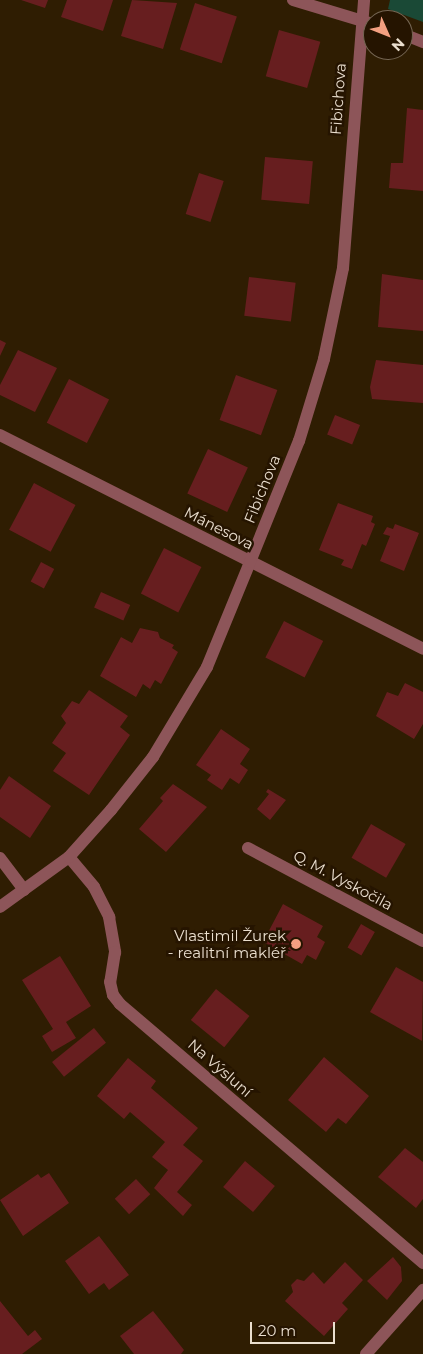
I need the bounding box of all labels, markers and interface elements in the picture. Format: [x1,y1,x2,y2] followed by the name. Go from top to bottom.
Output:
[363,10,413,60] north arrow
[388,34,408,55] text: N
[327,62,349,136] street label: Fibichova
[240,452,284,526] street label: Fibichova
[181,503,257,553] street label: Mánesova
[290,846,396,914] street label: Q. M. Vyskočila
[168,926,286,961] place label: Vlastimil Žurek - realitní makléř
[290,938,302,950] marker: Vlastimil Žurek - realitní makléř
[184,1035,256,1101] street label: Na Výsluní
[253,1312,338,1344] scale bar
[258,1321,296,1340] text: 20 m

